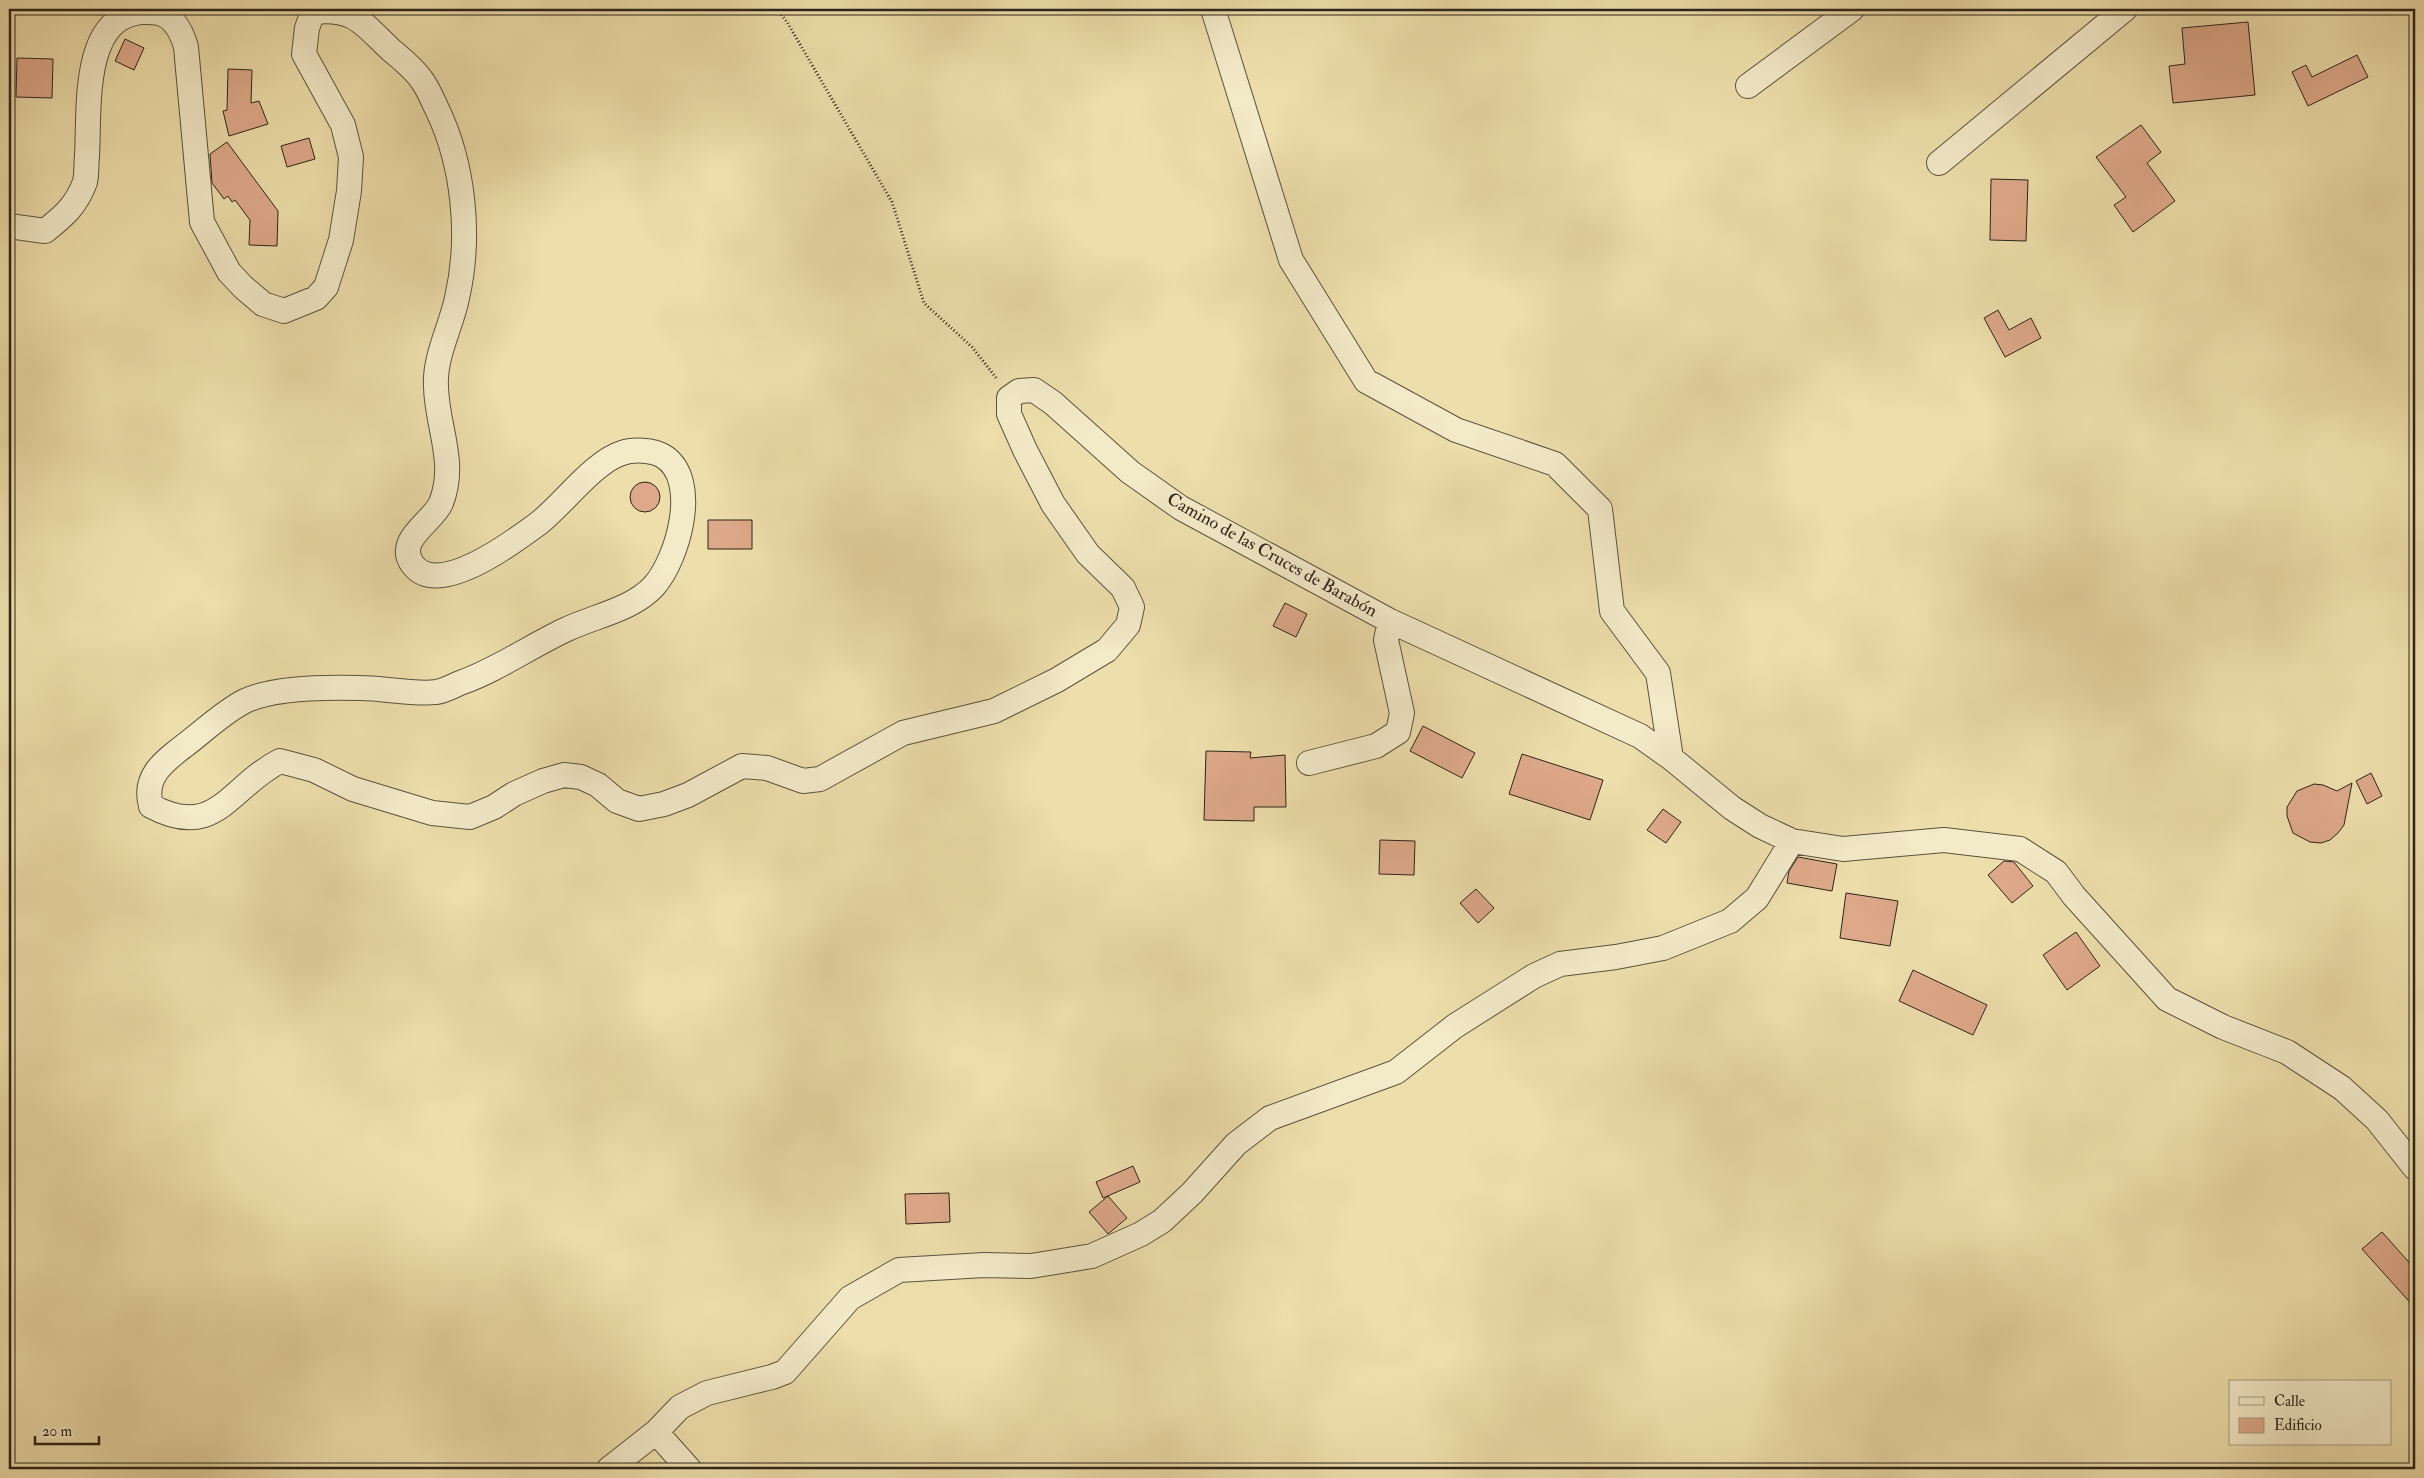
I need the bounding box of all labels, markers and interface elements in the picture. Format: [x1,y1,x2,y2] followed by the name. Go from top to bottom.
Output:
[1163,487,1381,623] street label: Camino de las Cruces de Barabón
[2229,1380,2392,1446] legend
[2274,1392,2305,1411] text: Calle
[35,1413,99,1445] scale bar
[2274,1416,2322,1435] text: Edificio
[42,1422,72,1441] text: 20 m

